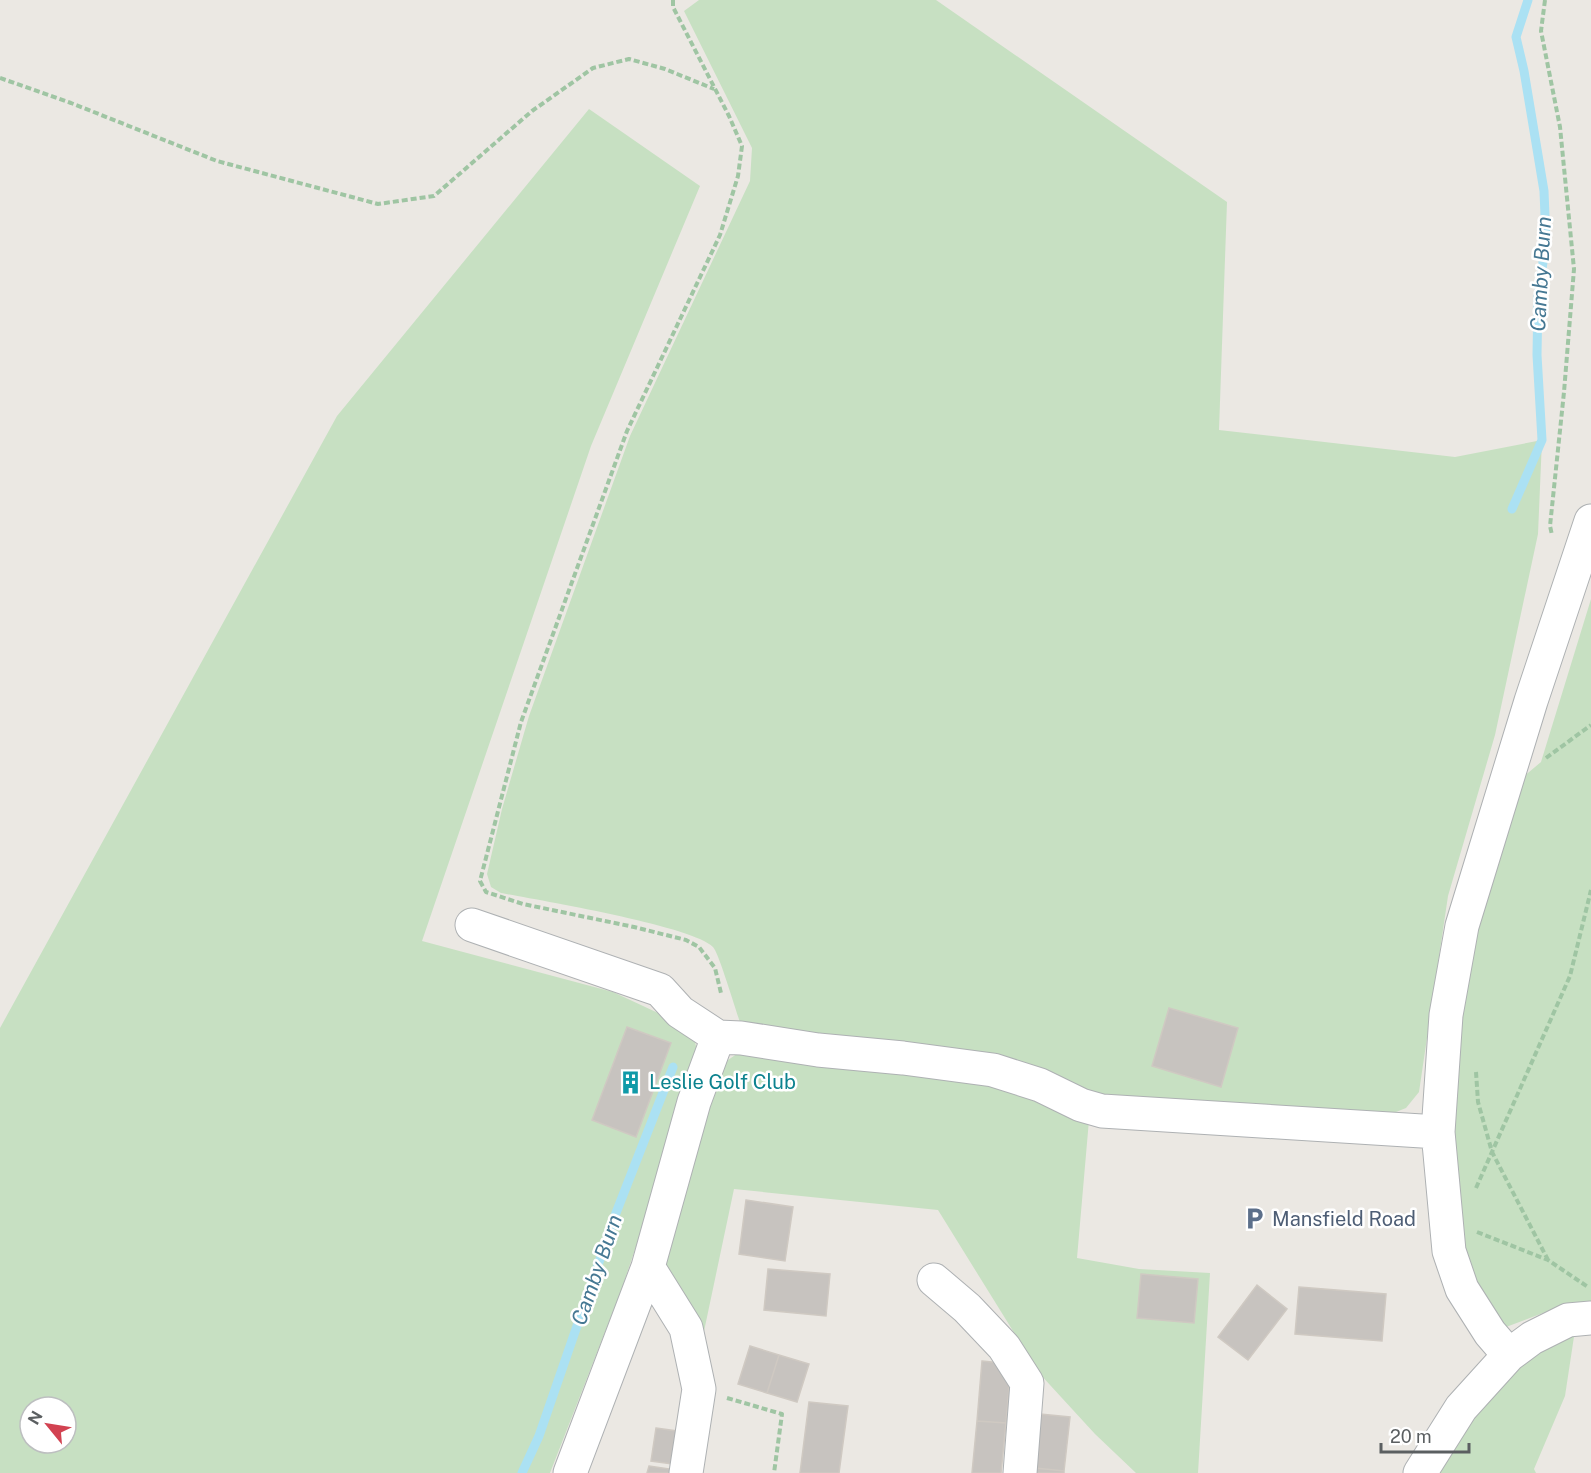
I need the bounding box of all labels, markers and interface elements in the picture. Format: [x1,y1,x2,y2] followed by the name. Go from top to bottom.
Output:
[1525,216,1556,332] water label: Camby Burn
[618,1069,644,1095] building icon: Leslie Golf Club
[649,1070,796,1094] place label: Leslie Golf Club
[1241,1206,1267,1232] parking icon: Mansfield Road
[1272,1207,1416,1231] place label: Mansfield Road
[566,1211,627,1328] water label: Camby Burn
[18,1395,78,1455] north arrow
[24,1408,47,1428] text: N
[1381,1416,1470,1454] scale bar
[1390,1426,1432,1447] text: 20 m

